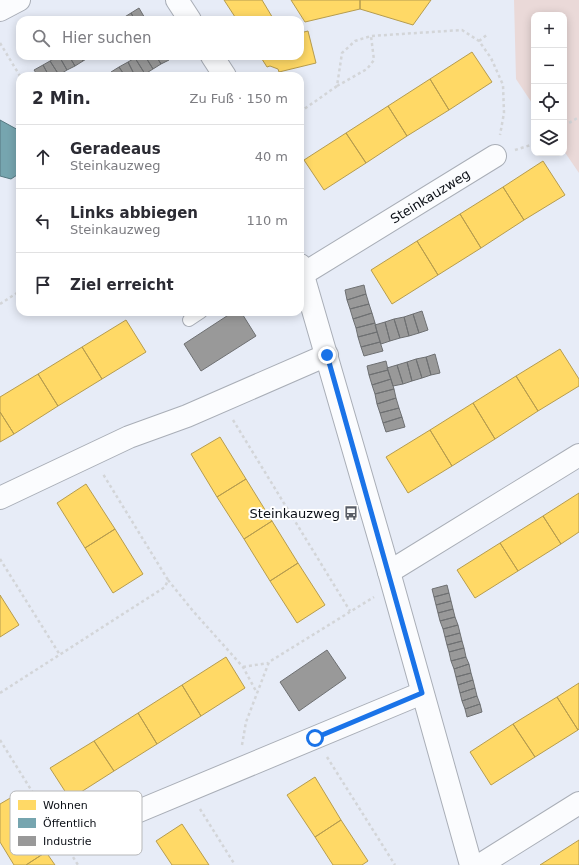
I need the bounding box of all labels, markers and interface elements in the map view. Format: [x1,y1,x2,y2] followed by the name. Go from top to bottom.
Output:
[531,12,567,156] map controls
[531,12,567,48] button: +
[16,16,304,60] search box
[30,27,52,49] icon: search
[62,29,151,47] text: Hier suchen
[531,48,567,84] button: −
[531,84,567,120] button: locate
[32,88,91,108] text: 2 Min.
[190,91,288,106] text: Zu Fuß · 150 m
[531,120,567,156] button: layers
[70,140,161,158] text: Geradeaus
[32,146,54,168] icon: ahead
[255,149,288,164] text: 40 m
[70,158,160,173] text: Steinkauzweg
[387,166,472,226] street label: Steinkauzweg
[70,204,198,222] text: Links abbiegen
[32,210,54,232] icon: left
[246,213,288,228] text: 110 m
[70,222,160,237] text: Steinkauzweg
[32,274,54,296] icon: arrive
[70,276,174,294] text: Ziel erreicht
[318,346,336,364] route end
[343,505,359,521] bus stop icon: Steinkauzweg
[250,506,340,521] place label: Steinkauzweg
[306,729,324,747] route start
[10,791,142,855] legend
[43,799,88,812] text: Wohnen
[43,817,96,830] text: Öffentlich
[43,835,92,848] text: Industrie

